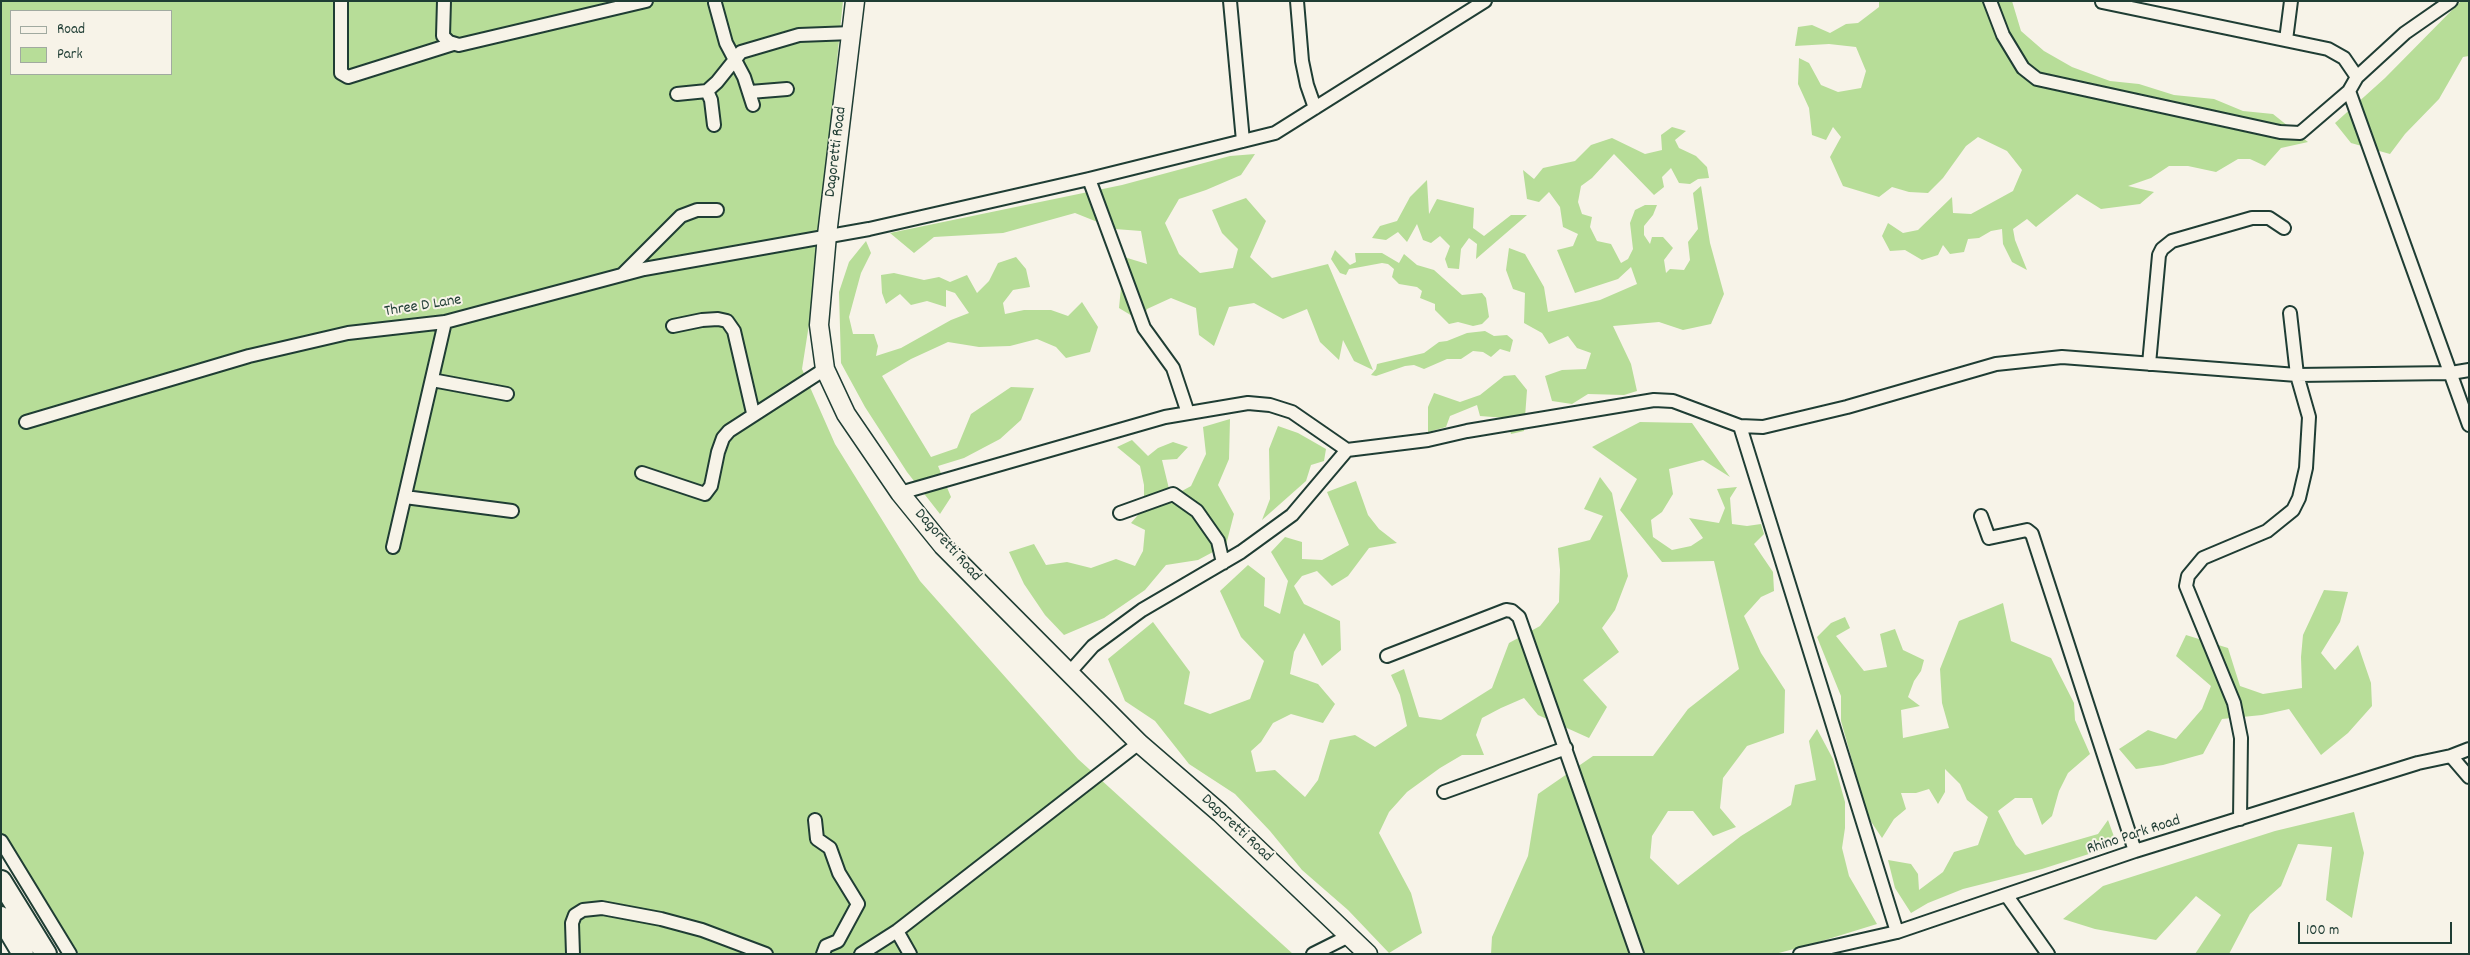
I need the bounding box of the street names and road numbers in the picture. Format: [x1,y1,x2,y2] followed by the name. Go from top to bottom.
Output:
[822,106,852,198] street label: Dagoretti Road
[383,291,463,323] street label: Three D Lane
[909,506,985,586] street label: Dagoretti Road
[1196,791,1276,867] street label: Dagoretti Road
[2085,812,2183,860] street label: Rhino Park Road

